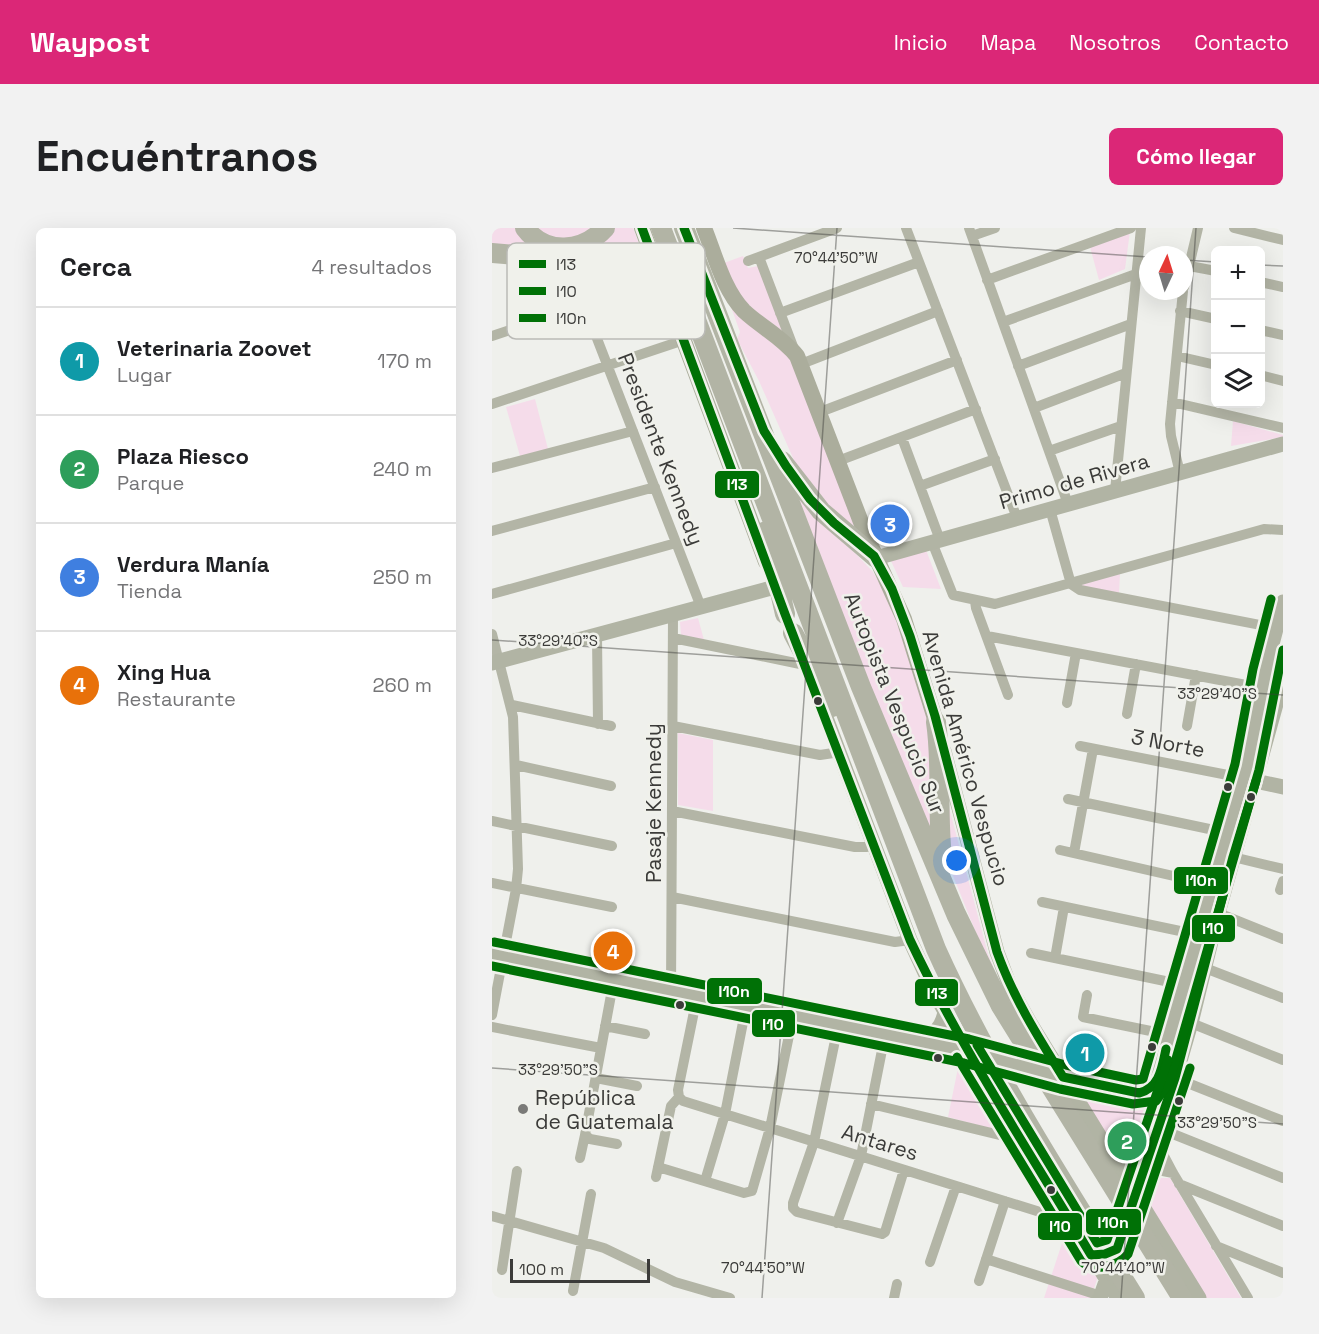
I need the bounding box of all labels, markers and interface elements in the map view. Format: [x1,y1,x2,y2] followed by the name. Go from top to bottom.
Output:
[30,24,150,60] text: Waypost
[894,29,948,56] text: Inicio
[981,29,1036,56] text: Mapa
[1069,29,1161,56] text: Nosotros
[1194,29,1289,56] text: Contacto
[1109,128,1283,185] button: Cómo llegar
[36,130,318,183] text: Encuéntranos
[507,243,705,339] legend
[1139,246,1193,300] north arrow
[1211,246,1265,408] map controls
[1211,246,1265,300] button: +
[794,248,878,267] text: 70°44'50"W
[60,250,132,284] text: Cerca
[312,254,432,280] text: 4 resultados
[556,254,576,275] text: I13
[556,281,577,302] text: I10
[1211,300,1265,354] button: −
[556,308,587,329] text: I10n
[117,334,312,362] text: Veterinaria Zoovet
[75,348,84,374] text: 1
[377,348,432,374] text: 170 m
[612,349,710,549] street label: Presidente Kennedy
[1211,354,1265,408] button: layers
[117,362,172,388] text: Lugar
[117,442,249,470] text: Plaza Riesco
[996,447,1152,515] street label: Primo de Rivera
[74,456,85,482] text: 2
[373,456,432,482] text: 240 m
[117,470,184,496] text: Parque
[714,470,760,499] line badge: I13
[726,474,748,495] text: I13
[870,502,910,546] pin: 3
[117,550,270,578] text: Verdura Manía
[73,564,86,590] text: 3
[373,564,432,590] text: 250 m
[117,578,182,604] text: Tienda
[838,588,952,818] street label: Autopista Vespucio Sur
[916,627,1016,889] street label: Avenida Américo Vespucio
[518,631,598,650] text: 33°29'40"S
[117,658,211,686] text: Xing Hua
[73,672,86,698] text: 4
[373,672,432,698] text: 260 m
[1177,684,1257,703] text: 33°29'40"S
[117,686,236,712] text: Restaurante
[812,695,824,707] unlabelled marker
[640,723,667,883] street label: Pasaje Kennedy
[1129,723,1207,763] street label: 3 Norte
[1222,781,1234,793] unlabelled marker
[1245,791,1257,803] unlabelled marker
[942,846,971,875] your location
[1173,866,1229,895] line badge: I10n
[1185,870,1217,891] text: I10n
[1191,914,1236,943] line badge: I10
[1202,918,1224,939] text: I10
[594,928,632,974] pin: 4
[706,977,763,1005] line badge: I10n
[914,978,959,1007] line badge: I13
[718,981,750,1002] text: I10n
[926,983,948,1004] text: I13
[674,999,686,1011] unlabelled marker
[751,1009,796,1038] line badge: I10
[762,1014,784,1035] text: I10
[1066,1030,1104,1076] pin: 1
[1146,1041,1158,1053] unlabelled marker
[932,1052,944,1064] unlabelled marker
[518,1060,598,1079] text: 33°29'50"S
[535,1084,674,1135] place label: República de Guatemala
[1173,1095,1185,1107] unlabelled marker
[516,1102,530,1116] marker: República de Guatemala
[1177,1113,1257,1132] text: 33°29'50"S
[839,1118,921,1166] street label: Antares
[1108,1118,1146,1164] pin: 2
[1045,1184,1057,1196] unlabelled marker
[1085,1208,1142,1236] line badge: I10n
[1037,1212,1083,1241] line badge: I10
[1097,1212,1129,1233] text: I10n
[1049,1216,1071,1237] text: I10
[510,1256,650,1284] scale bar
[721,1258,805,1277] text: 70°44'50"W
[1081,1258,1165,1277] text: 70°44'40"W
[519,1259,564,1280] text: 100 m

